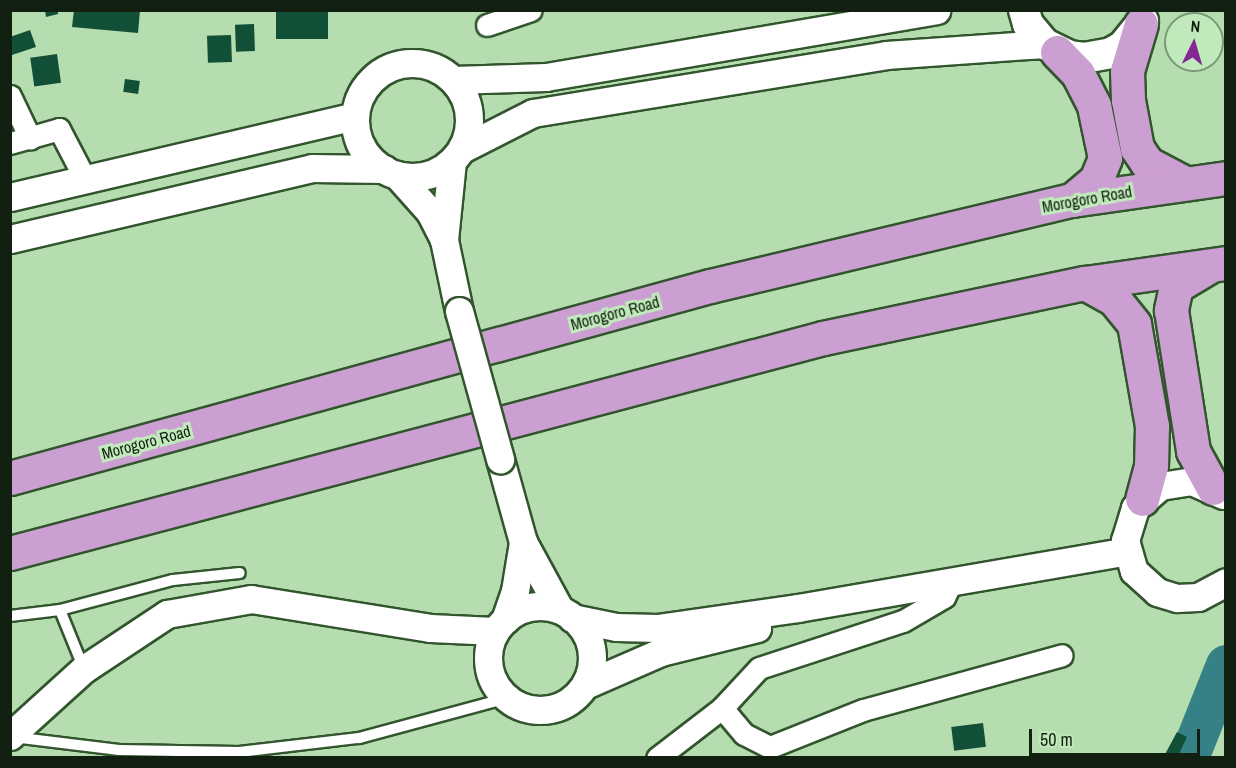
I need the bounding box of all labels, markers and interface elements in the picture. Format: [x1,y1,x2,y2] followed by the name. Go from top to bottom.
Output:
[1164,12,1224,72] north arrow
[1190,15,1201,37] text: N
[1040,182,1134,216] street label: Morogoro Road
[568,292,662,334] street label: Morogoro Road
[99,421,193,463] street label: Morogoro Road
[1032,717,1203,755] scale bar
[1040,727,1073,752] text: 50 m

